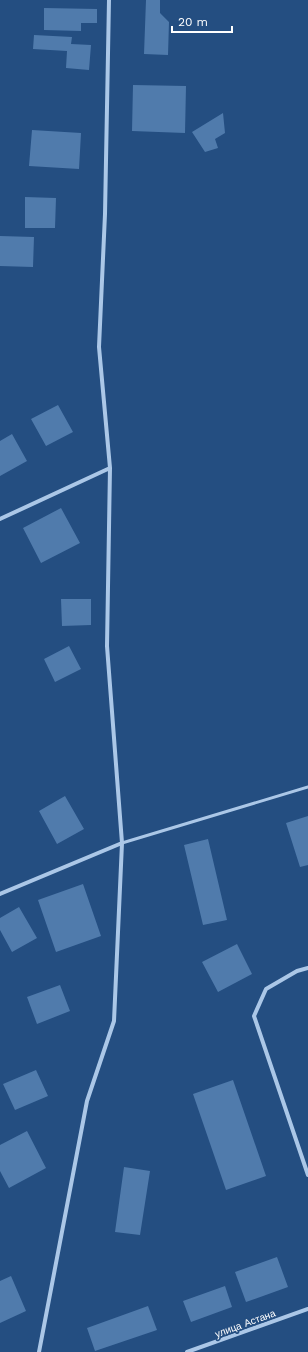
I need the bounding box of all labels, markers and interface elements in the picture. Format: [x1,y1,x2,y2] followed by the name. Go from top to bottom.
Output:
[172,8,232,34] scale bar
[178,15,208,29] text: 20 m
[213,1307,277,1340] street label: улица Астана

